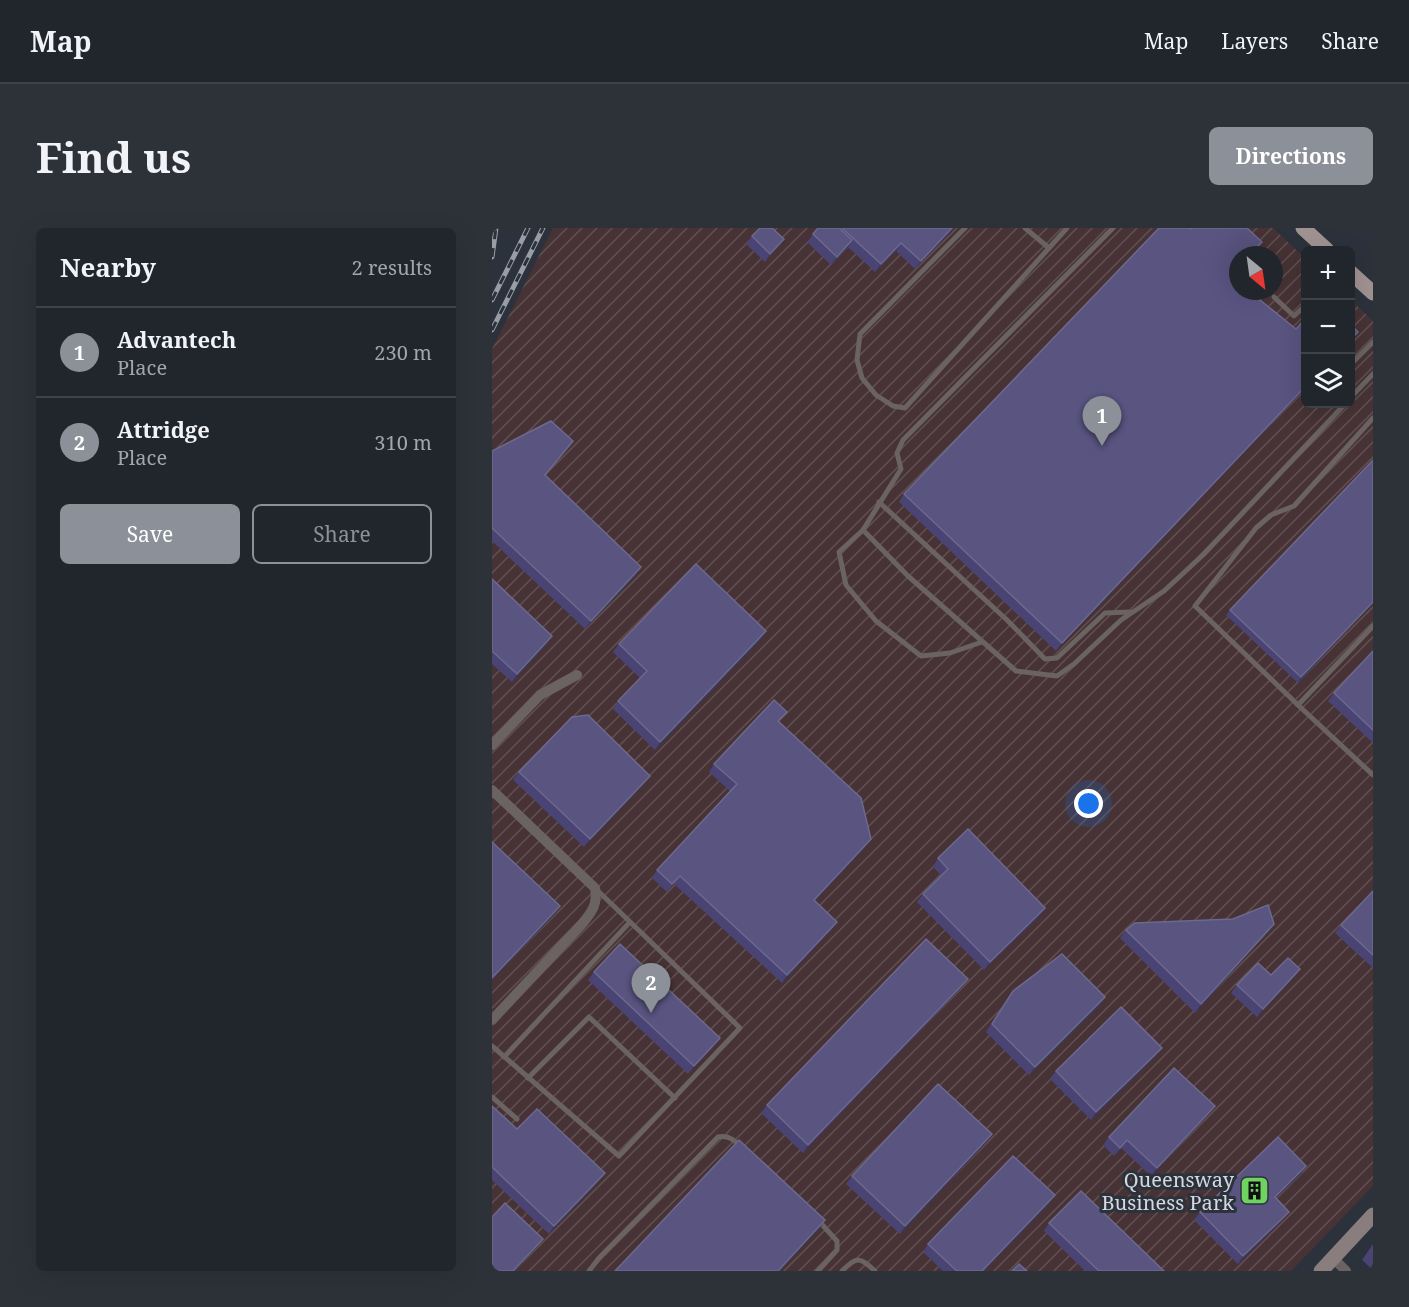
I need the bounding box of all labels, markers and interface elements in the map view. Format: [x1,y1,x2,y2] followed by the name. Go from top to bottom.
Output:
[30,22,92,60] text: Map
[1144,27,1188,55] text: Map
[1221,27,1288,55] text: Layers
[1321,27,1379,55] text: Share
[1209,127,1373,185] button: Directions
[36,128,191,185] text: Find us
[1229,246,1283,300] north arrow
[1301,246,1355,408] map controls
[1301,246,1355,300] button: +
[60,249,156,285] text: Nearby
[352,254,432,281] text: 2 results
[1301,300,1355,354] button: −
[117,324,236,354] text: Advantech
[74,339,85,366] text: 1
[374,339,432,366] text: 230 m
[117,354,167,381] text: Place
[1301,354,1355,408] button: layers
[1082,396,1122,446] pin: 1
[117,414,210,444] text: Attridge
[74,429,85,456] text: 2
[374,429,432,456] text: 310 m
[117,444,167,471] text: Place
[60,504,240,564] button: Save
[252,504,432,564] button: Share
[1074,789,1103,818] your location
[632,964,670,1013] pin: 2
[1102,1166,1235,1216] place label: Queensway Business Park
[1239,1174,1271,1206] building icon: Queensway Business Park

